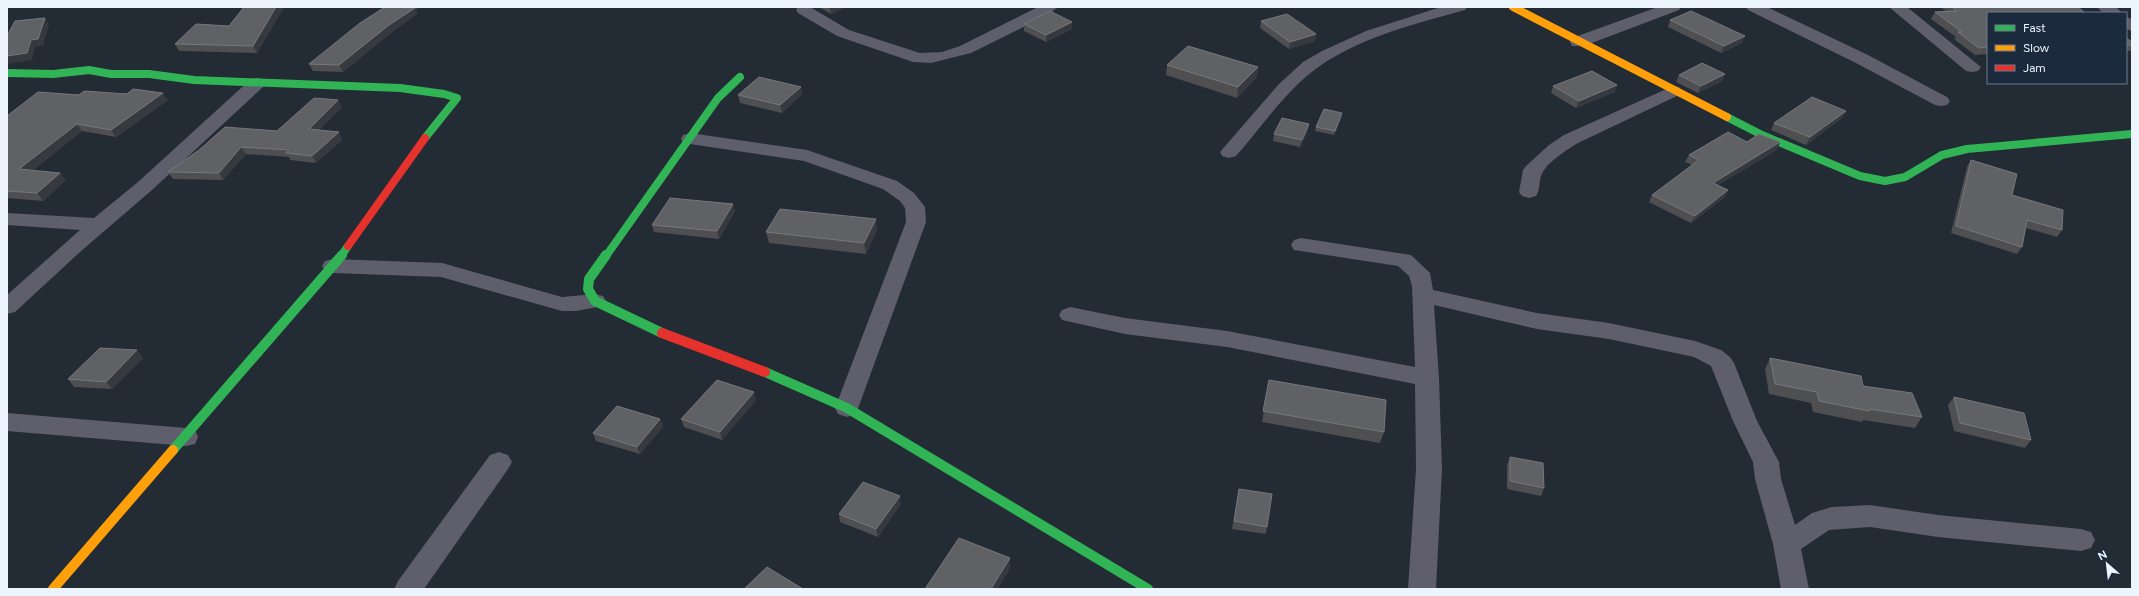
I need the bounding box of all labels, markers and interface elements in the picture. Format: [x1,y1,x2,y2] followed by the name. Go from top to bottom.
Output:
[1987,12,2127,84] legend
[2023,21,2046,35] text: Fast
[2023,41,2050,55] text: Slow
[2023,61,2046,75] text: Jam
[2087,544,2127,584] north arrow
[2096,548,2109,563] text: N

